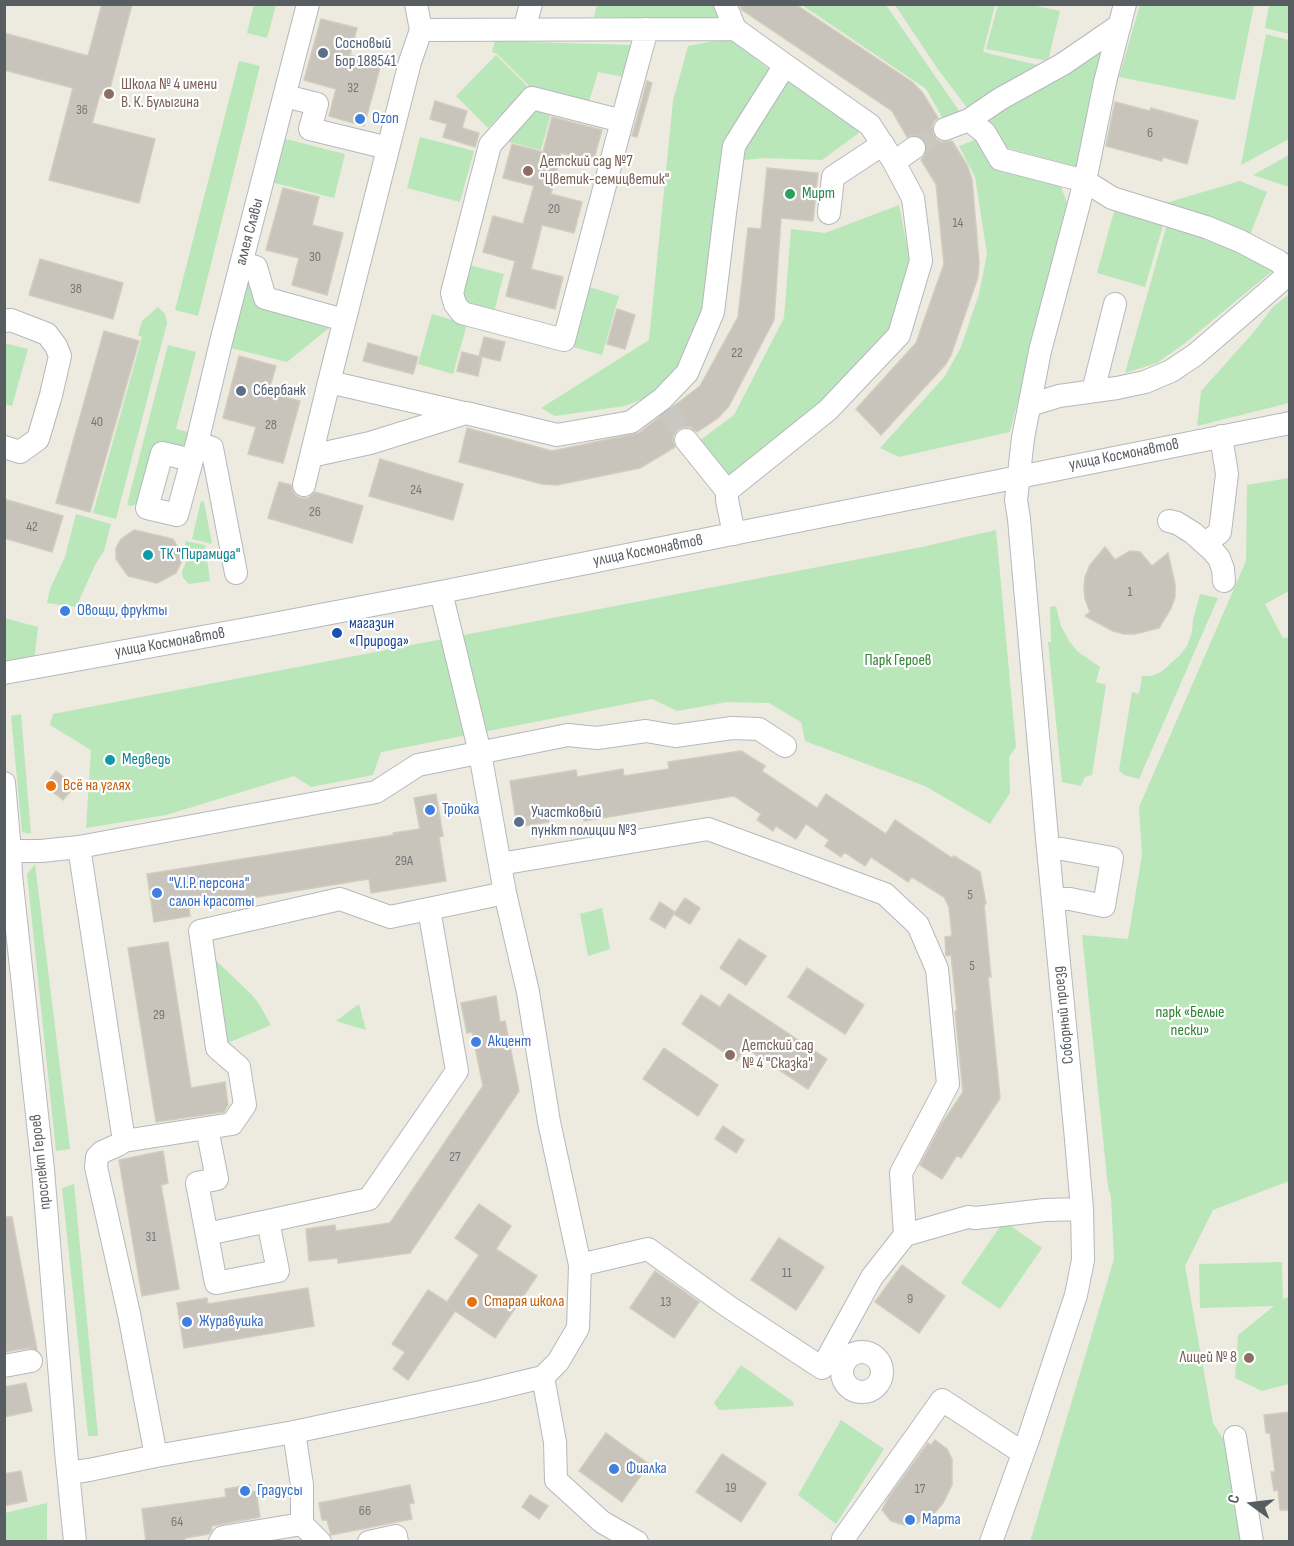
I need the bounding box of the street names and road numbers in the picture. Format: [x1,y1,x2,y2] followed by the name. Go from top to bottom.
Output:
[232,196,268,268] street label: аллея Славы
[1068,435,1180,475] street label: улица Космонавтов
[592,531,704,571] street label: улица Космонавтов
[113,624,227,662] street label: улица Космонавтов
[1049,965,1079,1065] street label: Соборный проезд
[26,1113,56,1211] street label: проспект Героев

